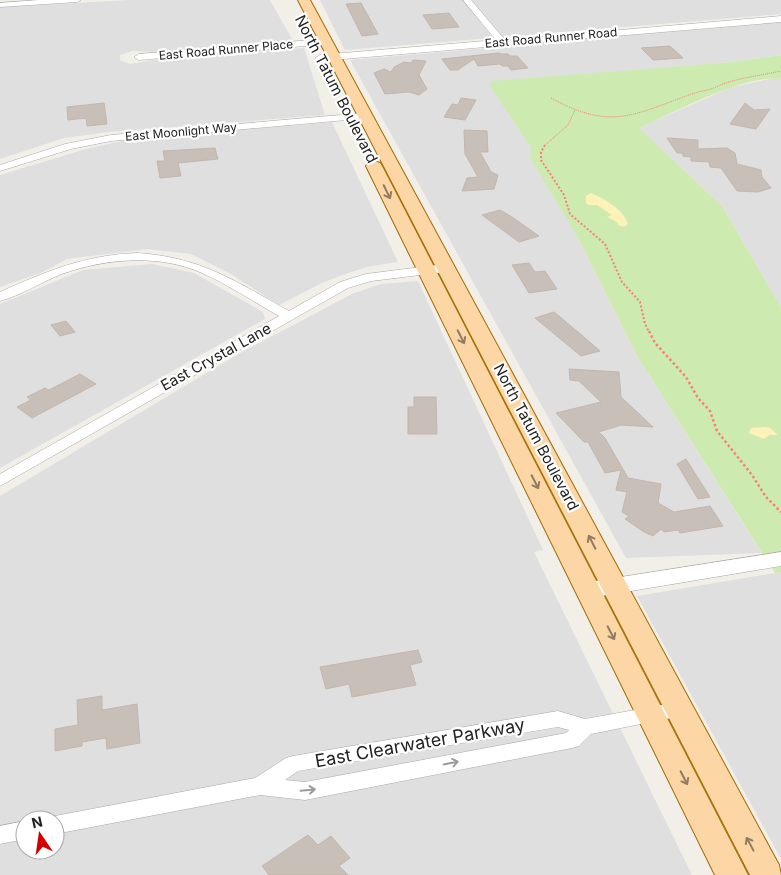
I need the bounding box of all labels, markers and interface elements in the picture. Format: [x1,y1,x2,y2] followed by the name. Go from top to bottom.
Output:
[291,12,382,166] street label: North Tatum Boulevard
[484,24,618,51] street label: East Road Runner Road
[158,36,294,63] street label: East Road Runner Place
[125,119,238,144] street label: East Moonlight Way
[382,185,392,200] one-way arrow
[157,318,274,395] street label: East Crystal Lane
[456,330,466,345] one-way arrow
[490,360,583,513] street label: North Tatum Boulevard
[531,474,540,489] one-way arrow
[587,535,596,550] one-way arrow
[607,625,616,640] one-way arrow
[313,714,526,771] street label: East Clearwater Parkway
[443,758,459,767] one-way arrow
[680,770,689,785] one-way arrow
[300,785,316,794] one-way arrow
[15,810,65,860] north arrow
[30,812,44,831] text: N
[745,836,755,851] one-way arrow

